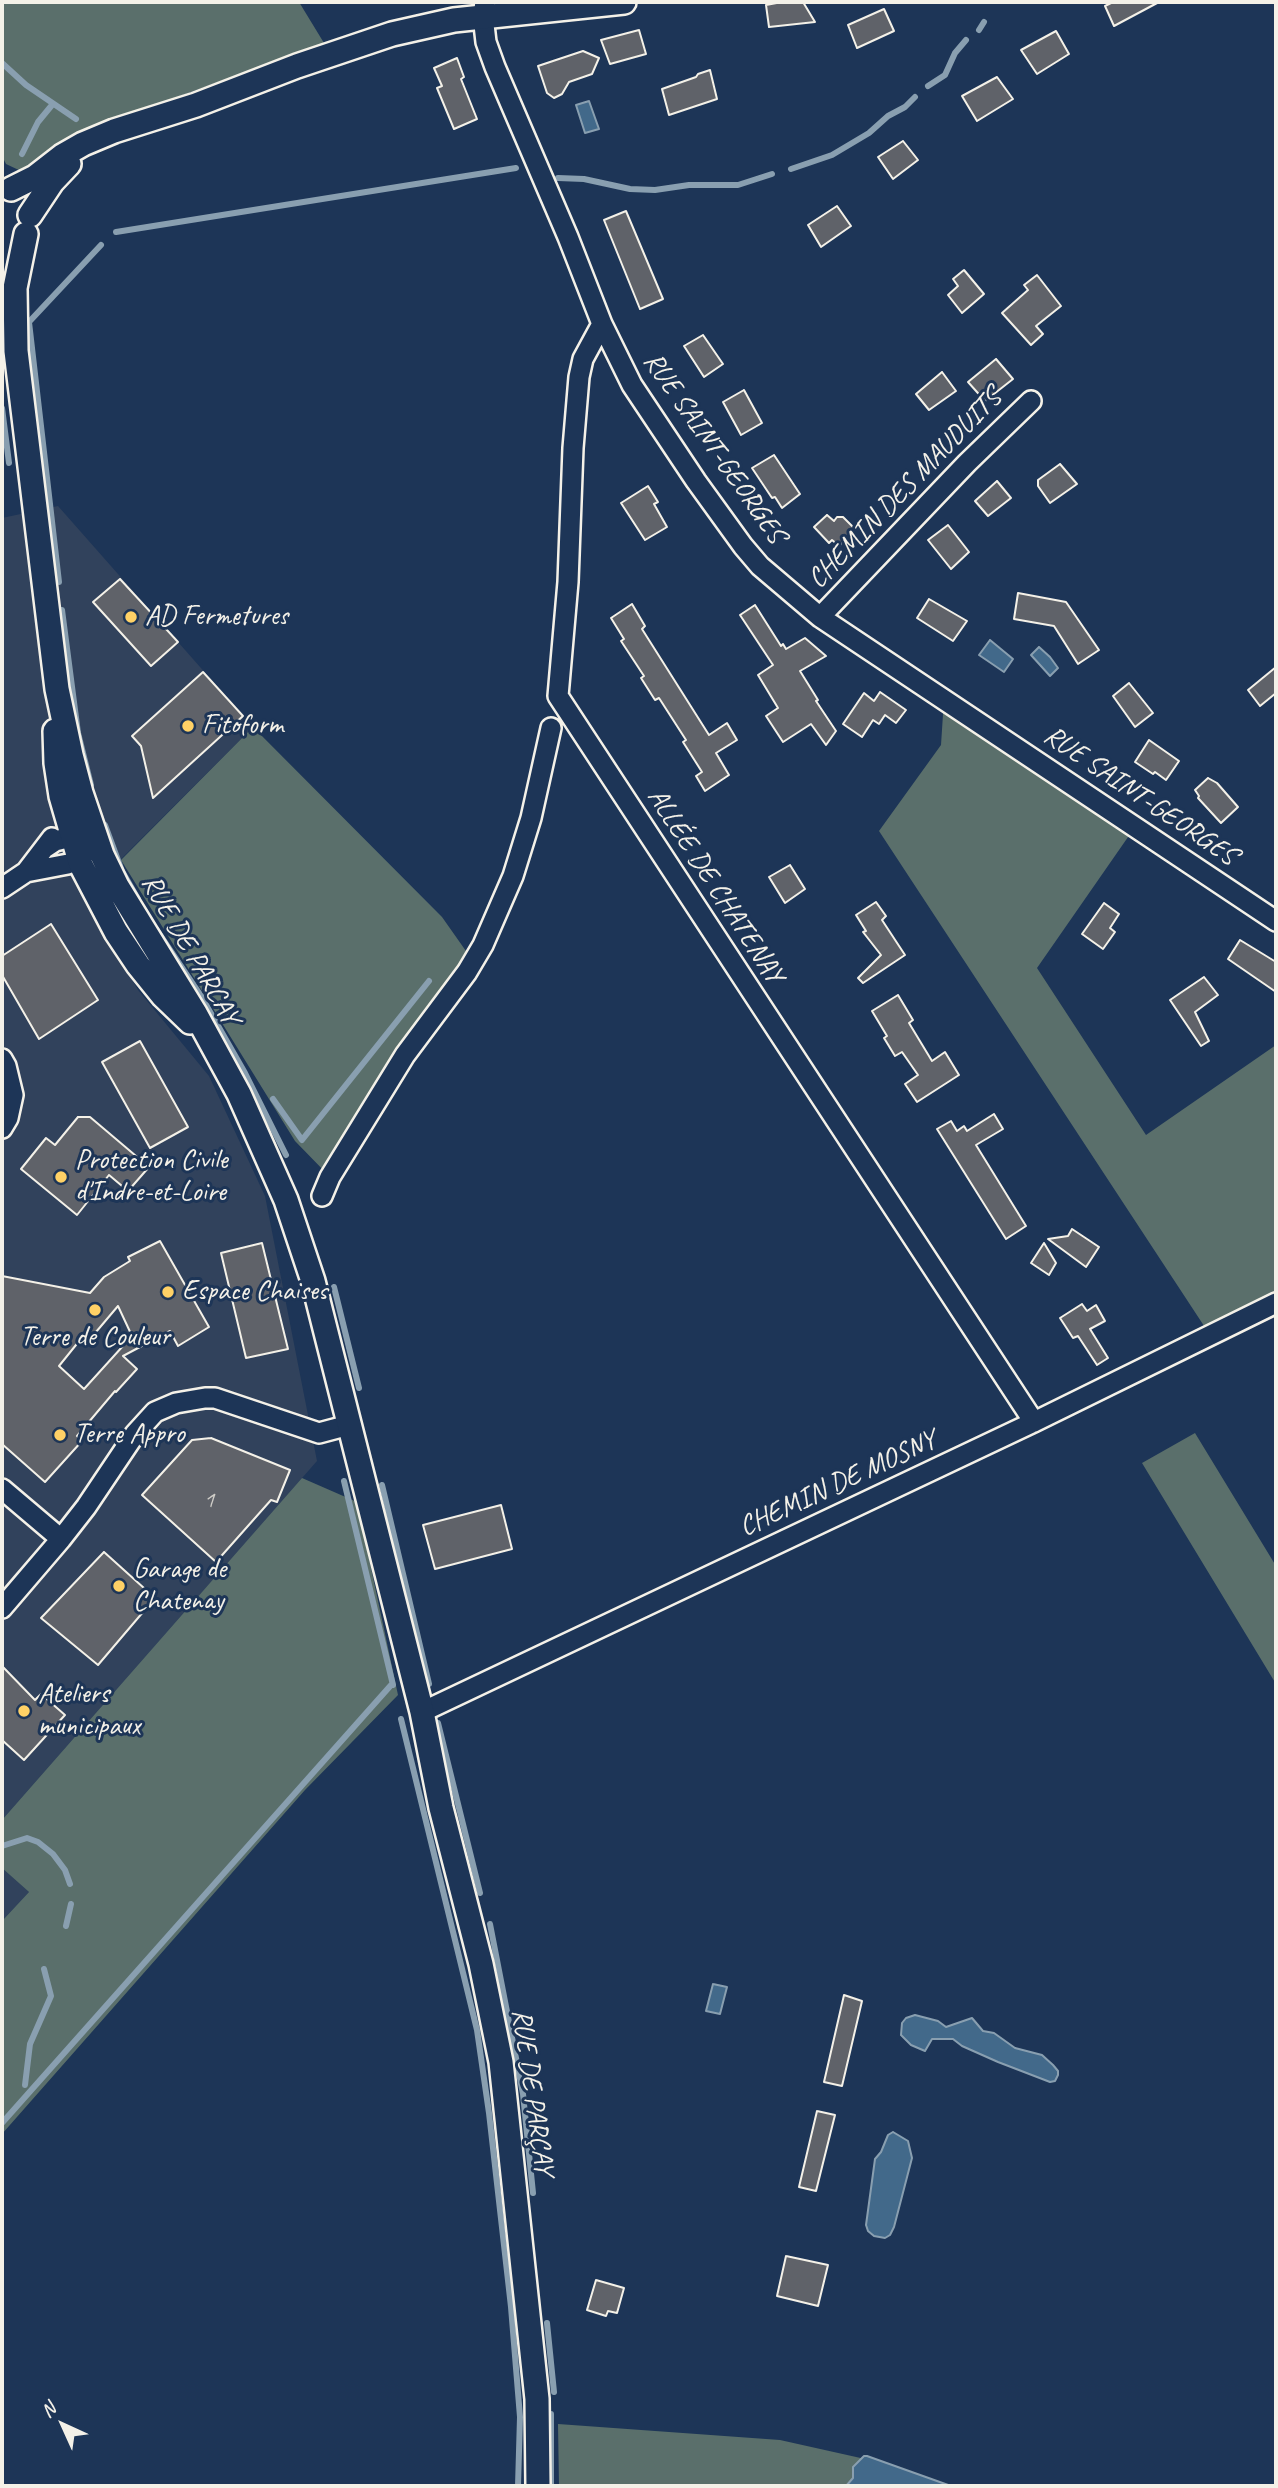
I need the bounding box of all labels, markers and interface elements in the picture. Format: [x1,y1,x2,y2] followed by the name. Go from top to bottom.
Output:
[636,346,792,550] street label: RUE SAINT-GEORGES
[801,382,1009,596] street label: CHEMIN DES MAUDUITS
[145,600,288,634] place label: AD Fermetures
[123,609,139,625] marker: AD Fermetures
[202,709,283,743] place label: Fitoform
[180,718,196,734] marker: Fitoform
[1037,719,1243,873] street label: RUE SAINT-GEORGES
[639,782,791,990] street label: ALLÉE DE CHATENAY
[134,869,246,1031] street label: RUE DE PARCAY
[75,1144,228,1210] place label: Protection Civile d'Indre-et-Loire
[53,1169,69,1185] marker: Protection Civile d'Indre-et-Loire
[182,1275,327,1309] place label: Espace Chaises
[160,1284,176,1300] marker: Espace Chaises
[87,1302,103,1318] marker: Terre de Couleur
[20,1321,170,1355] place label: Terre de Couleur
[74,1418,185,1452] place label: Terre Appro
[734,1424,942,1544] street label: CHEMIN DE MOSNY
[52,1427,68,1443] marker: Terre Appro
[204,1487,214,1515] house number: 1
[133,1553,226,1619] place label: Garage de Chatenay
[111,1578,127,1594] marker: Garage de Chatenay
[38,1678,140,1744] place label: Ateliers municipaux
[16,1703,32,1719] marker: Ateliers municipaux
[504,2007,560,2177] street label: RUE DE PARÇAY
[28,2390,98,2460] north arrow
[36,2398,61,2423] text: N

